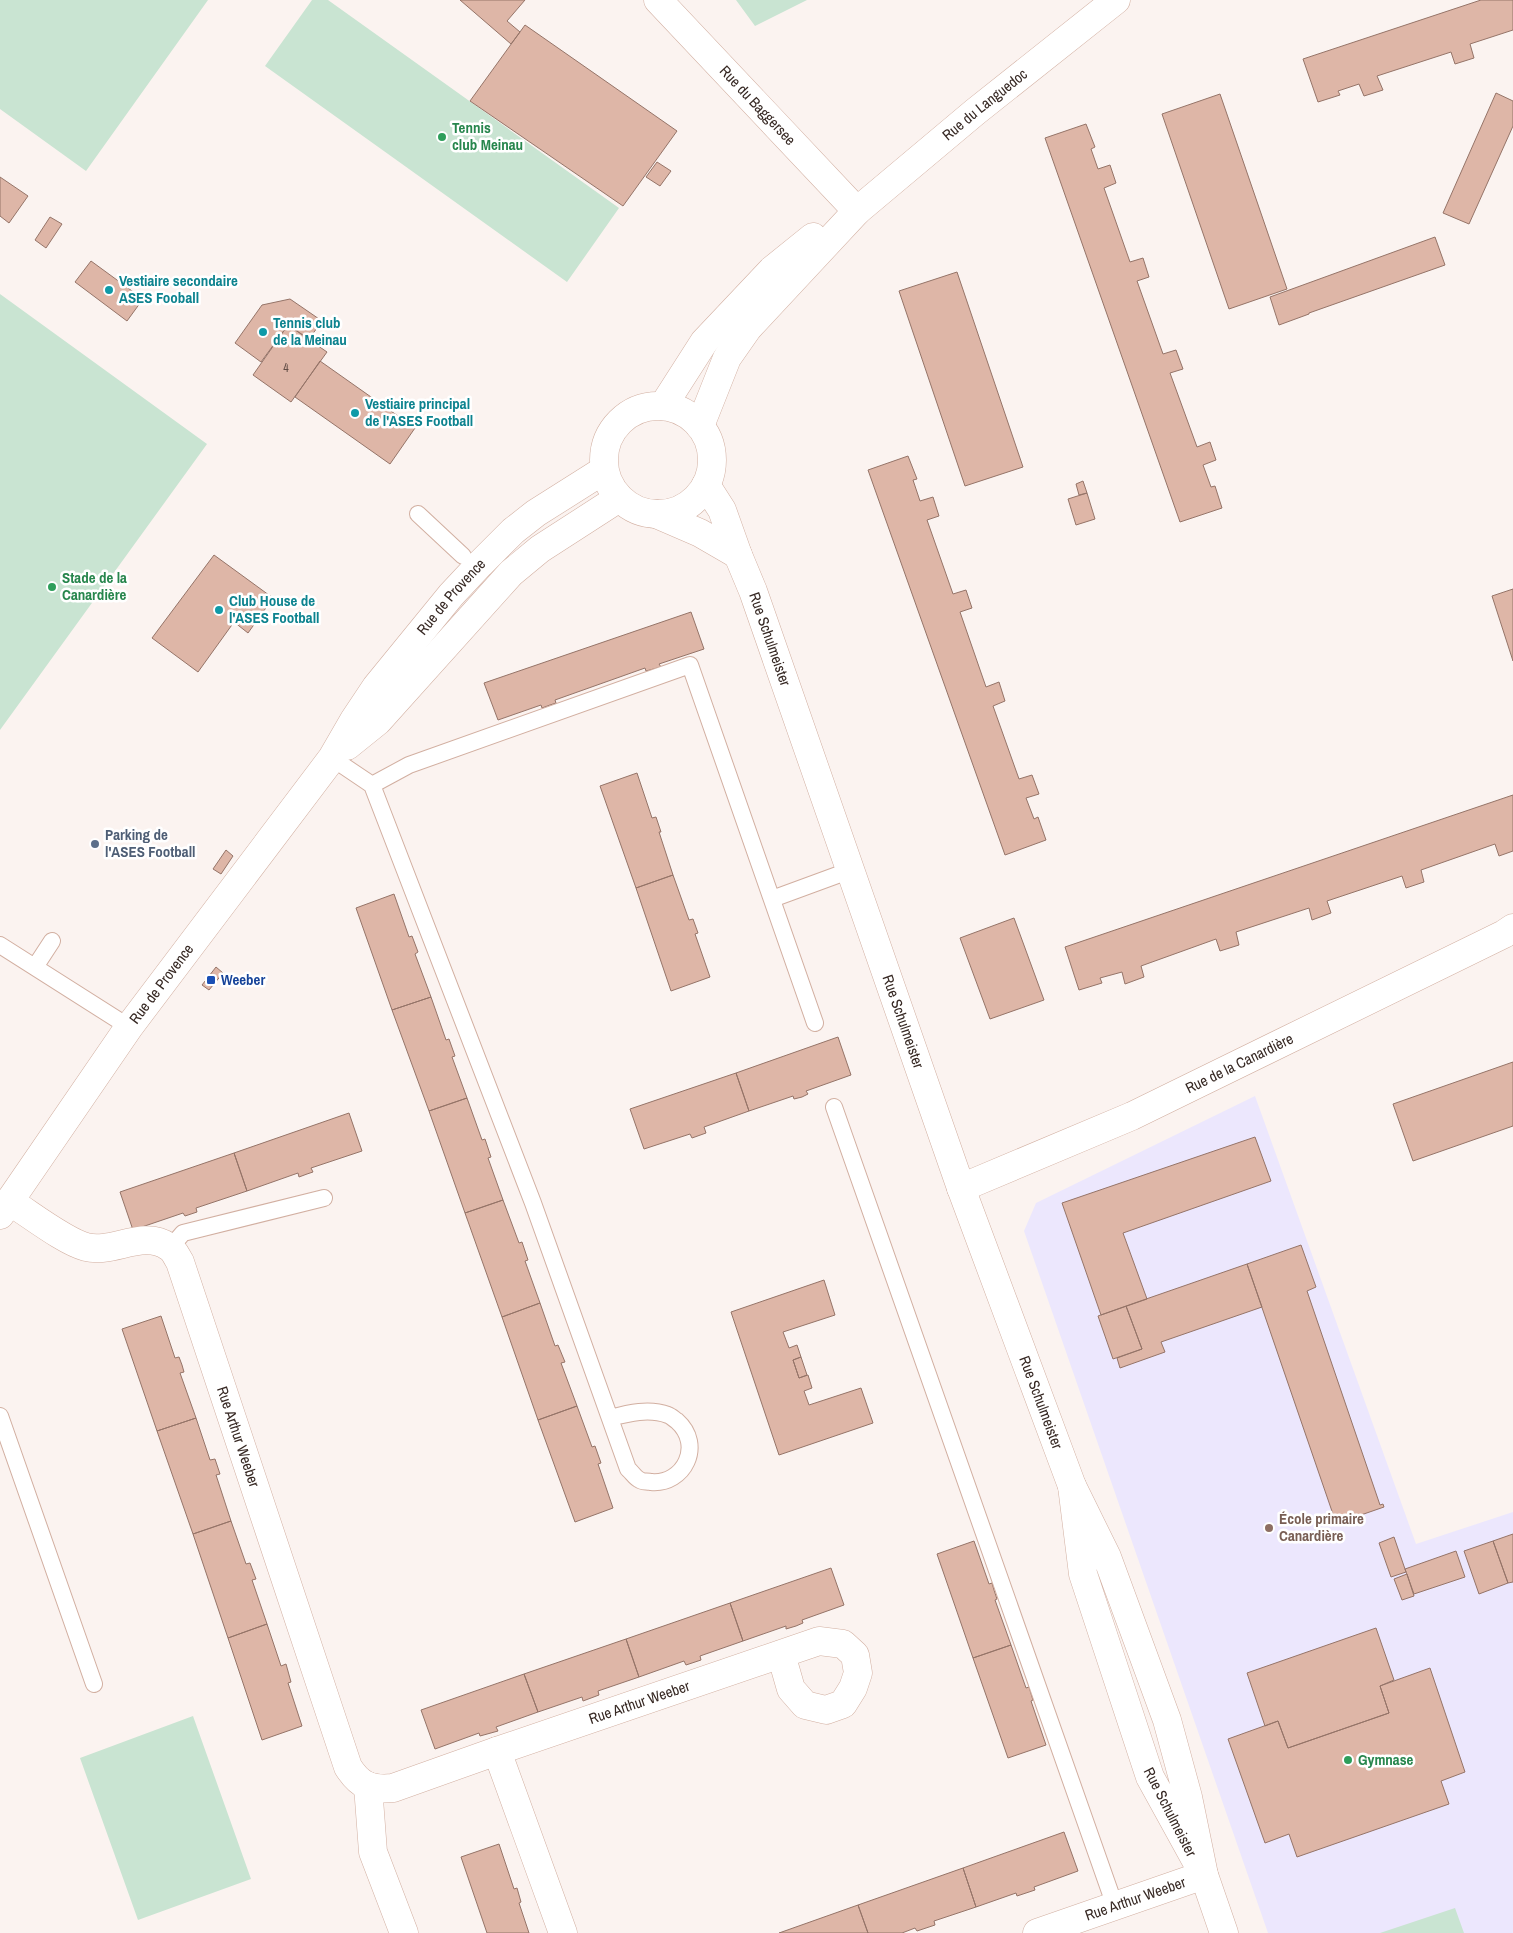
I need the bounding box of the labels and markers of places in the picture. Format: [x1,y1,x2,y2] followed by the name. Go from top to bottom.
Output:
[452,117,523,155] place label: Tennis club Meinau
[436,131,448,143] marker: Tennis club Meinau
[119,270,238,308] place label: Vestiaire secondaire ASES Fooball
[103,284,115,296] marker: Vestiaire secondaire ASES Fooball
[273,312,347,350] place label: Tennis club de la Meinau
[257,326,269,338] marker: Tennis club de la Meinau
[365,393,473,431] place label: Vestiaire principal de l'ASES Football
[349,407,361,419] marker: Vestiaire principal de l'ASES Football
[62,567,127,605] place label: Stade de la Canardière
[46,581,58,593] marker: Stade de la Canardière
[229,590,320,628] place label: Club House de l'ASES Football
[213,604,225,616] marker: Club House de l'ASES Football
[105,824,196,862] place label: Parking de l'ASES Football
[89,838,101,850] marker: Parking de l'ASES Football
[221,969,265,990] place label: Weeber
[205,974,217,986] marker: Weeber
[1279,1508,1364,1546] place label: École primaire Canardière
[1263,1522,1275,1534] marker: École primaire Canardière
[1358,1749,1414,1770] place label: Gymnase
[1342,1754,1354,1766] marker: Gymnase

